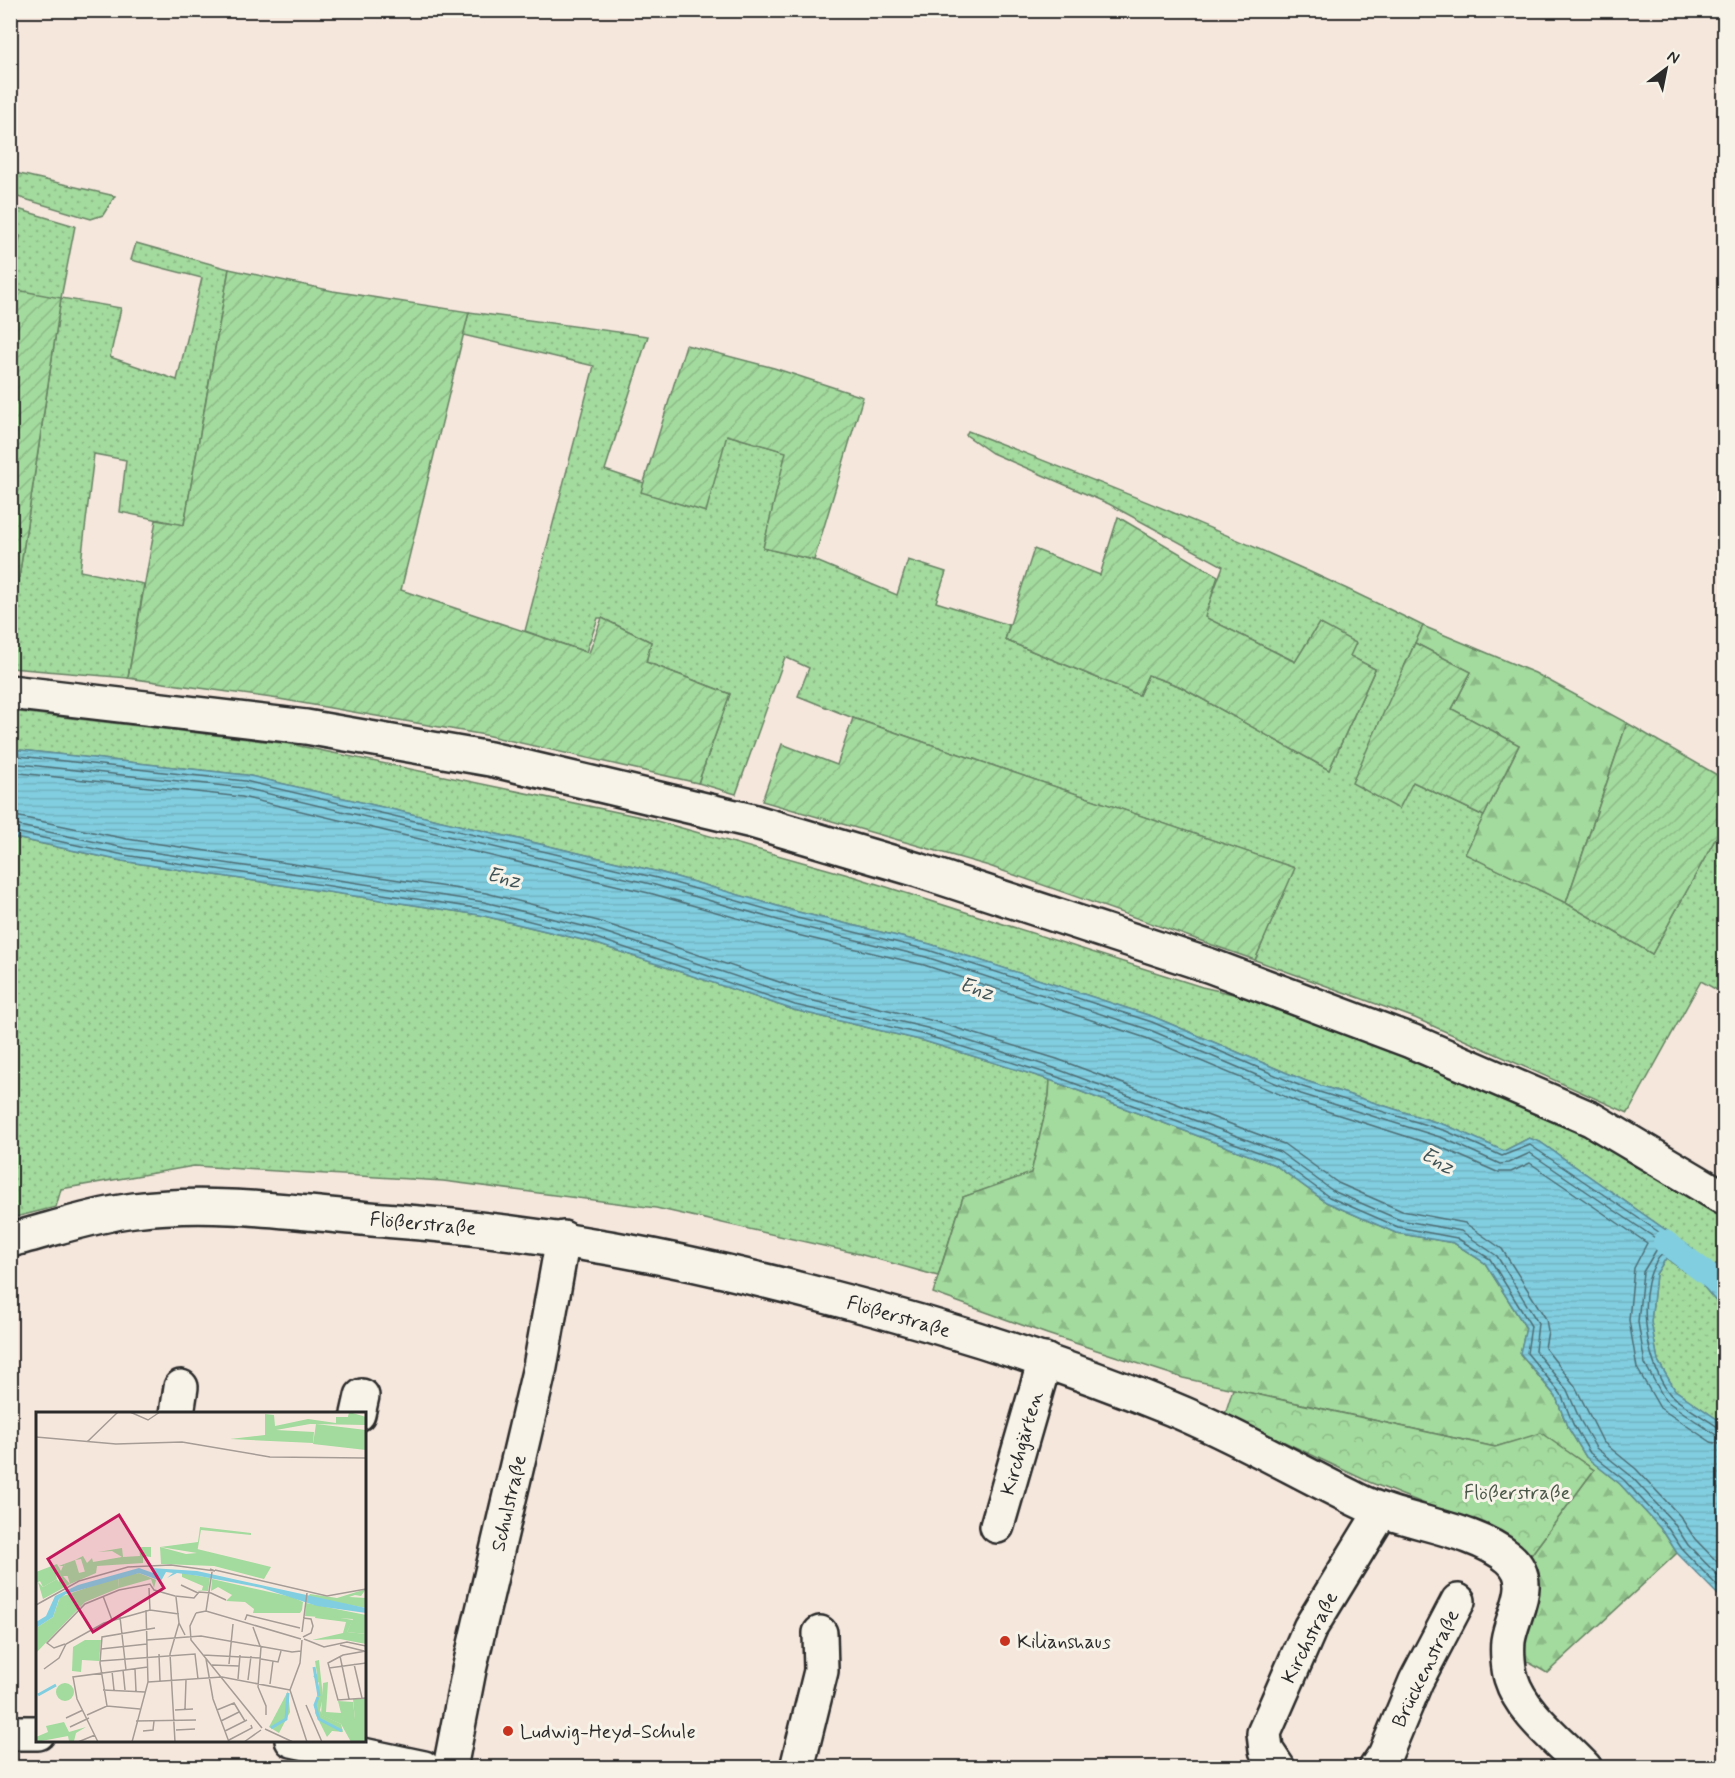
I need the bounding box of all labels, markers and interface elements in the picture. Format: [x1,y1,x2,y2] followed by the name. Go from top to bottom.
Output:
[1636,39,1696,99] north arrow
[1663,46,1683,69] text: N
[484,860,524,896] water label: Enz
[956,971,998,1008] water label: Enz
[1416,1140,1460,1182] water label: Enz
[369,1206,477,1243] street label: Flößerstraße
[844,1290,954,1345] street label: Flößerstraße
[995,1388,1050,1499] street label: Kirchgärten
[36,1412,366,1742] inset map
[485,1452,534,1554] street label: Schulstraße
[1464,1480,1570,1507] park label: Flößerstraße
[1276,1587,1345,1688] street label: Kirchstraße
[1386,1605,1467,1732] street label: Brückenstraße
[1017,1629,1111,1656] place label: Kilianshaus
[998,1634,1012,1648] marker: Kilianshaus
[520,1719,696,1746] place label: Ludwig-Heyd-Schule
[501,1724,515,1738] marker: Ludwig-Heyd-Schule

